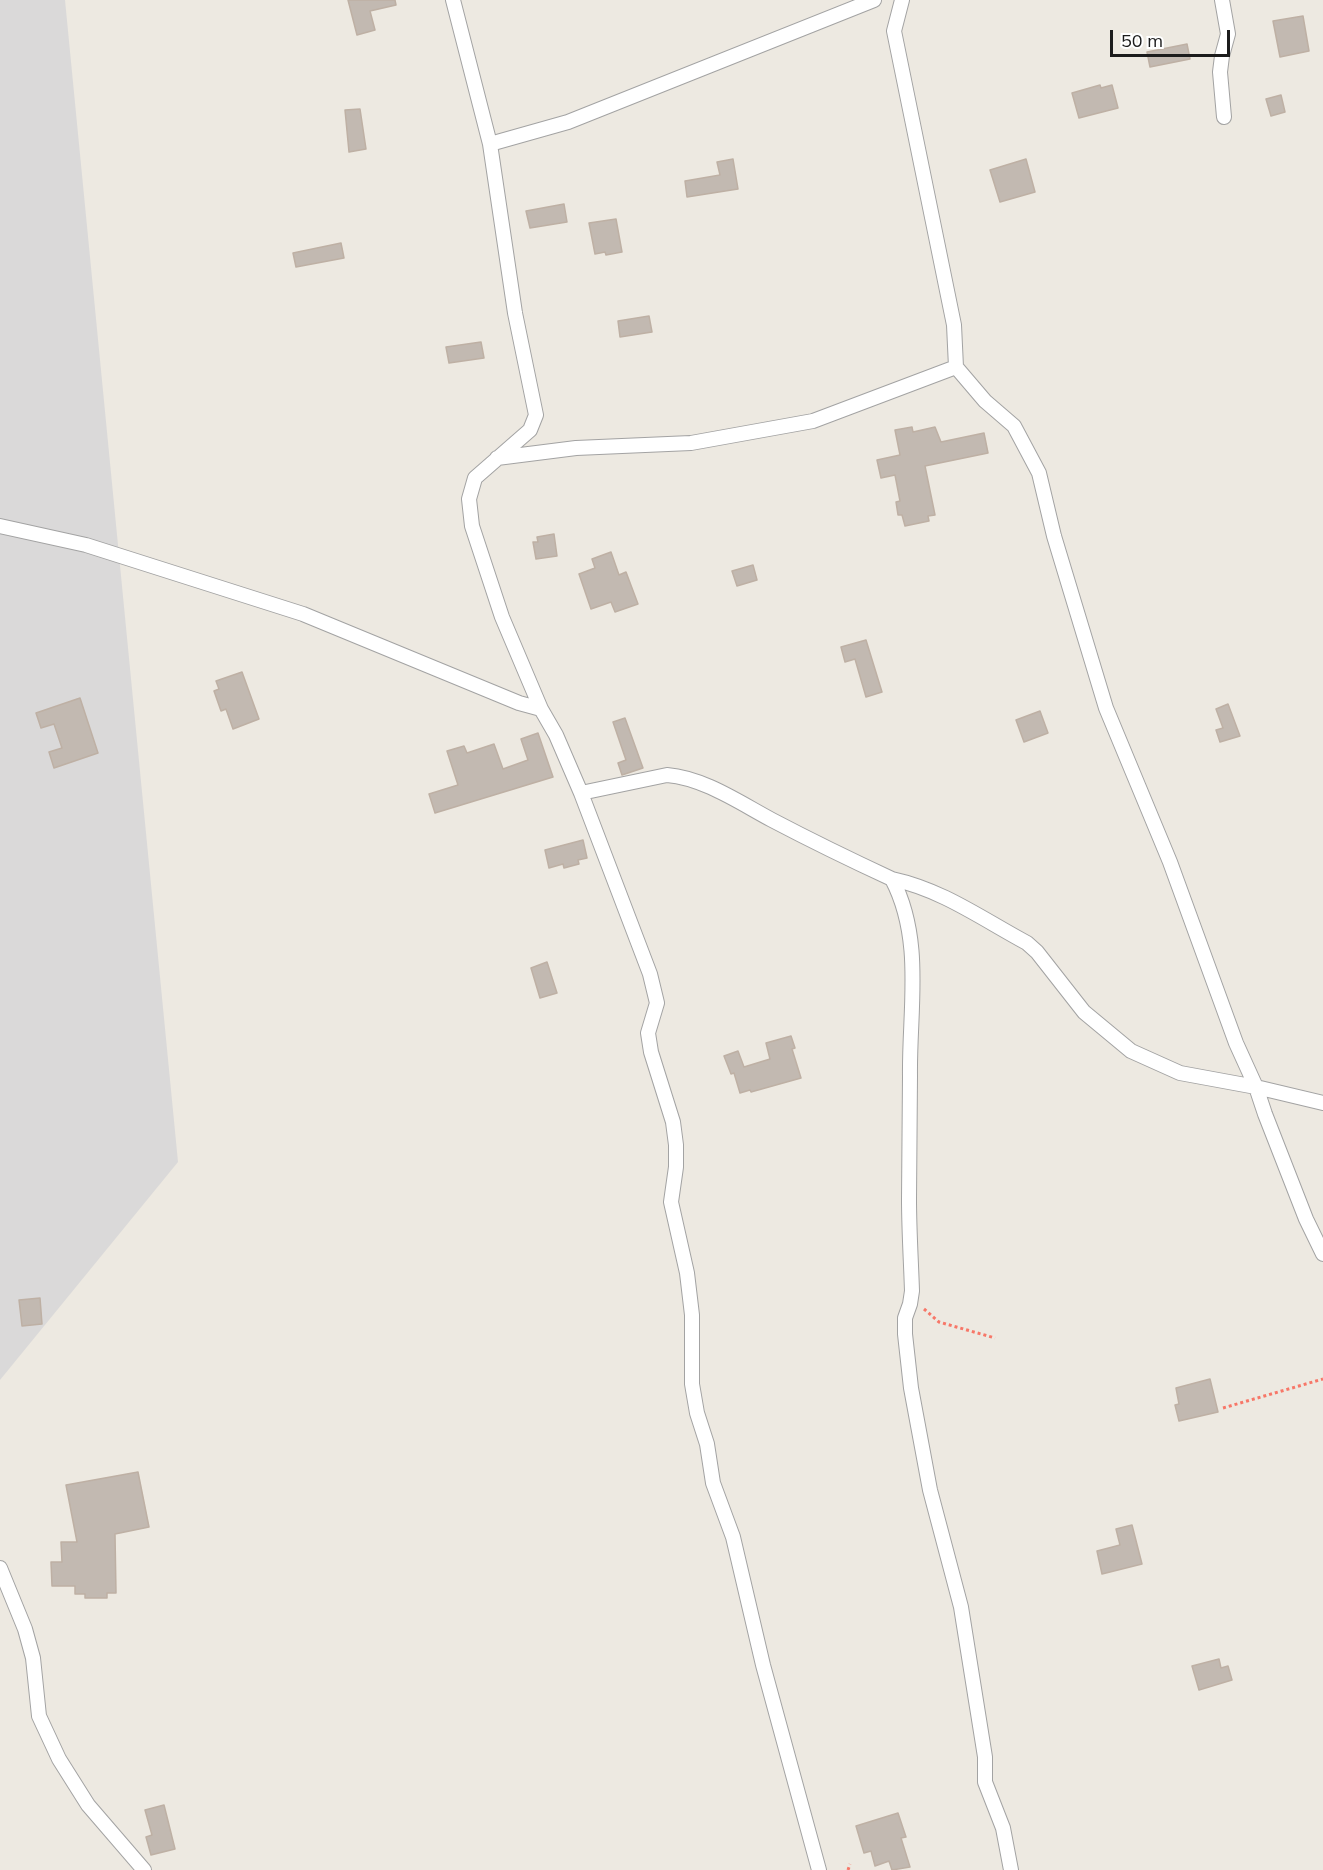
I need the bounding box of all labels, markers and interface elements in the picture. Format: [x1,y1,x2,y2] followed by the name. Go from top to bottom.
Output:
[1113,18,1233,56] scale bar
[1121,29,1163,52] text: 50 m

